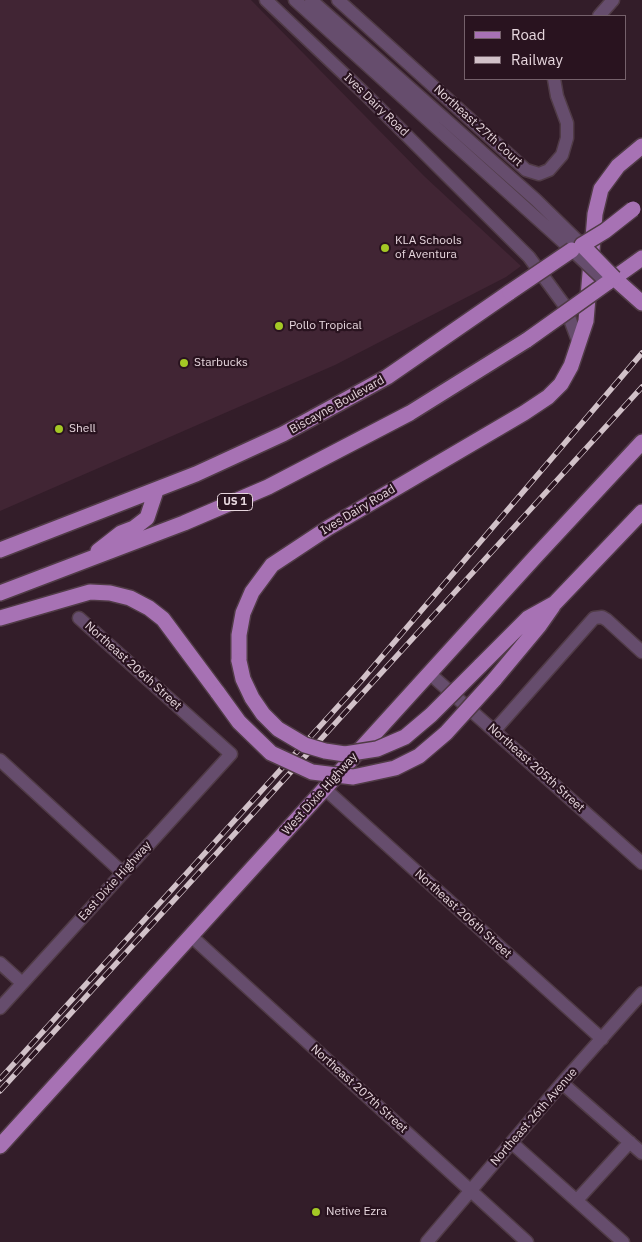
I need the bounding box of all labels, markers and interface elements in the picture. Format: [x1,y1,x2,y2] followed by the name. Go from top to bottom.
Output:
[464,15,627,80] legend
[511,25,546,44] text: Road
[511,50,563,69] text: Railway
[341,71,411,139] street label: Ives Dairy Road
[431,82,525,170] street label: Northeast 27th Court
[395,234,462,262] place label: KLA Schools of Aventura
[379,242,391,254] marker: KLA Schools of Aventura
[289,319,362,333] place label: Pollo Tropical
[273,320,285,332] marker: Pollo Tropical
[194,356,248,370] place label: Starbucks
[178,357,190,369] marker: Starbucks
[287,373,387,437] street label: Biscayne Boulevard
[69,422,96,436] place label: Shell
[53,423,65,435] marker: Shell
[318,482,398,538] street label: Ives Dairy Road
[218,494,252,511] road number: US 1
[82,619,184,713] street label: Northeast 206th Street
[485,721,587,815] street label: Northeast 205th Street
[279,750,361,838] street label: West Dixie Highway
[76,838,154,924] street label: East Dixie Highway
[412,867,514,961] street label: Northeast 206th Street
[308,1042,410,1136] street label: Northeast 207th Street
[488,1065,580,1169] street label: Northeast 26th Avenue
[326,1205,387,1219] place label: Netive Ezra
[310,1206,322,1218] marker: Netive Ezra

